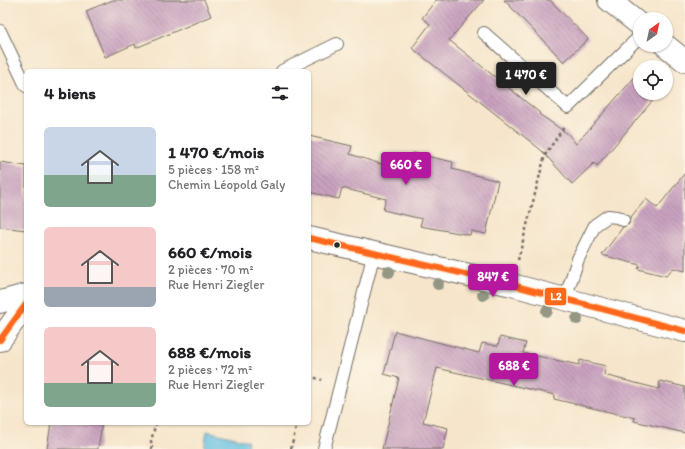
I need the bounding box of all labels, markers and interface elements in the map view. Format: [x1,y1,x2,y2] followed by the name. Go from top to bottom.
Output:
[633,12,673,52] north arrow
[633,12,673,100] map controls
[633,60,673,100] button: locate
[489,62,563,96] pin: 1 470 €
[505,67,547,82] text: 1 470 €
[269,82,291,104] icon: filters
[44,83,96,103] text: 4 biens
[168,142,264,162] text: 1 470 €/mois
[76,143,124,191] icon: home
[378,152,434,186] pin: 660 €
[390,157,422,172] text: 660 €
[168,162,259,177] text: 5 pièces · 158 m²
[168,177,285,192] text: Chemin Léopold Galy
[332,240,342,250] unlabelled marker
[168,242,252,262] text: 660 €/mois
[76,243,124,291] icon: home
[168,262,253,277] text: 2 pièces · 70 m²
[465,264,521,298] pin: 847 €
[477,269,509,284] text: 847 €
[168,277,264,292] text: Rue Henri Ziegler
[544,287,567,306] line badge: L2
[550,290,562,303] text: L2
[168,342,251,362] text: 688 €/mois
[76,343,124,391] icon: home
[486,353,542,387] pin: 688 €
[498,358,530,373] text: 688 €
[168,362,252,377] text: 2 pièces · 72 m²
[168,377,264,392] text: Rue Henri Ziegler

